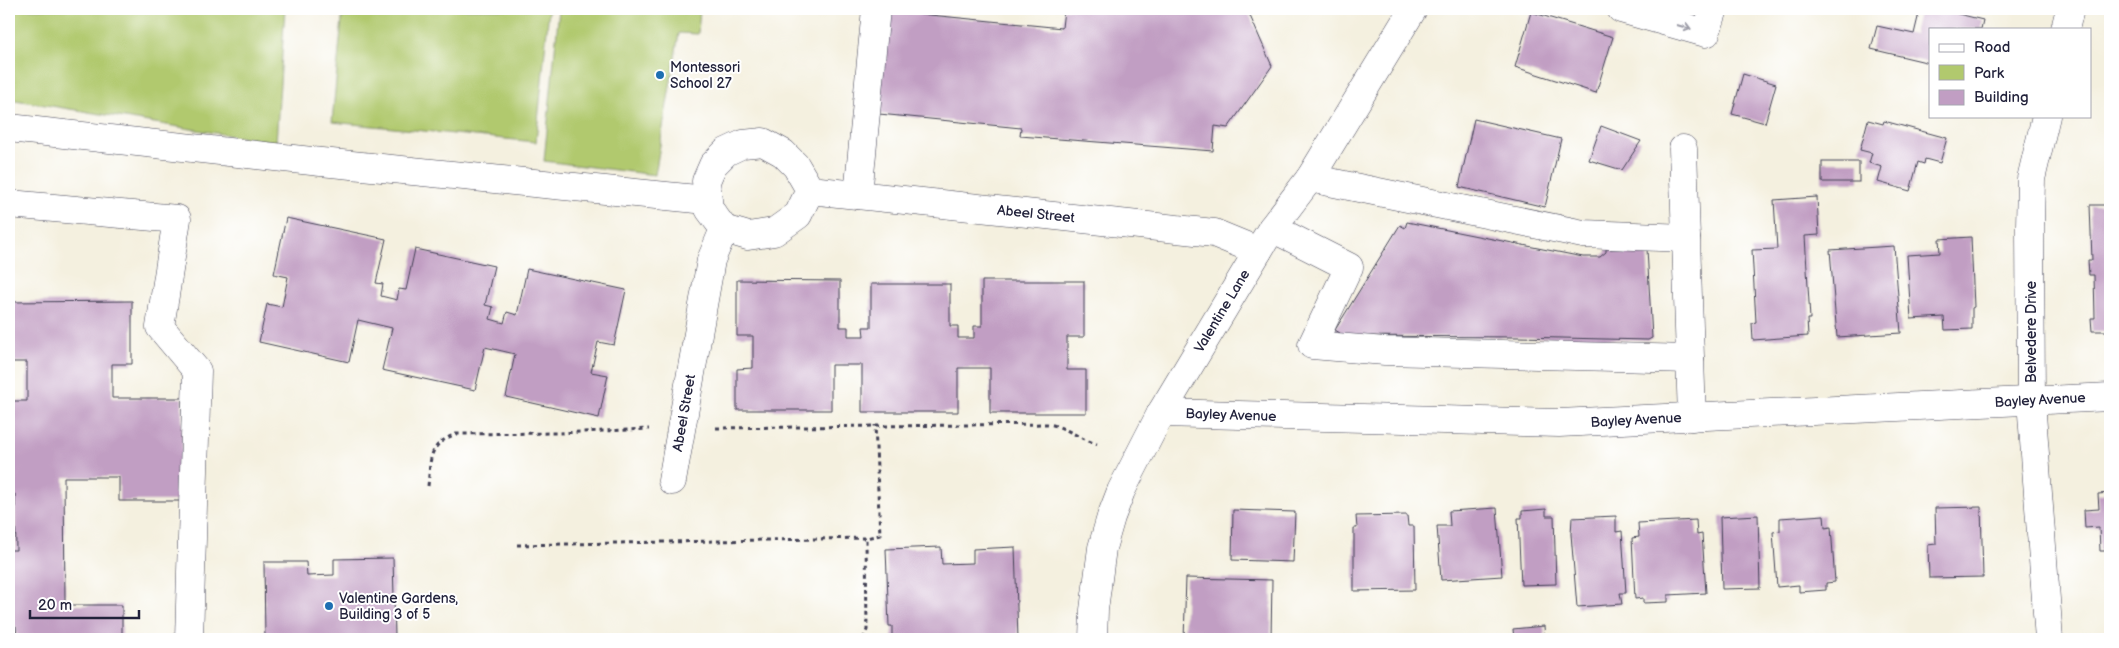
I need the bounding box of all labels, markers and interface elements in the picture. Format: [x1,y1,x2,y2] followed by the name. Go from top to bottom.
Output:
[1676,23,1692,32] one-way arrow
[1929,28,2092,118] legend
[1974,38,2010,57] text: Road
[670,59,740,92] place label: Montessori School 27
[1974,64,2005,83] text: Park
[654,69,666,81] marker: Montessori School 27
[1974,88,2029,107] text: Building
[996,201,1076,227] street label: Abeel Street
[1191,266,1253,356] street label: Valentine Lane
[2023,281,2040,383] street label: Belvedere Drive
[669,372,699,453] street label: Abeel Street
[1994,389,2086,411] street label: Bayley Avenue
[1185,405,1277,425] street label: Bayley Avenue
[1590,409,1682,431] street label: Bayley Avenue
[30,588,139,620] scale bar
[339,590,458,623] place label: Valentine Gardens, Building 3 of 5
[38,596,72,615] text: 20 m
[323,600,335,612] marker: Valentine Gardens, Building 3 of 5

